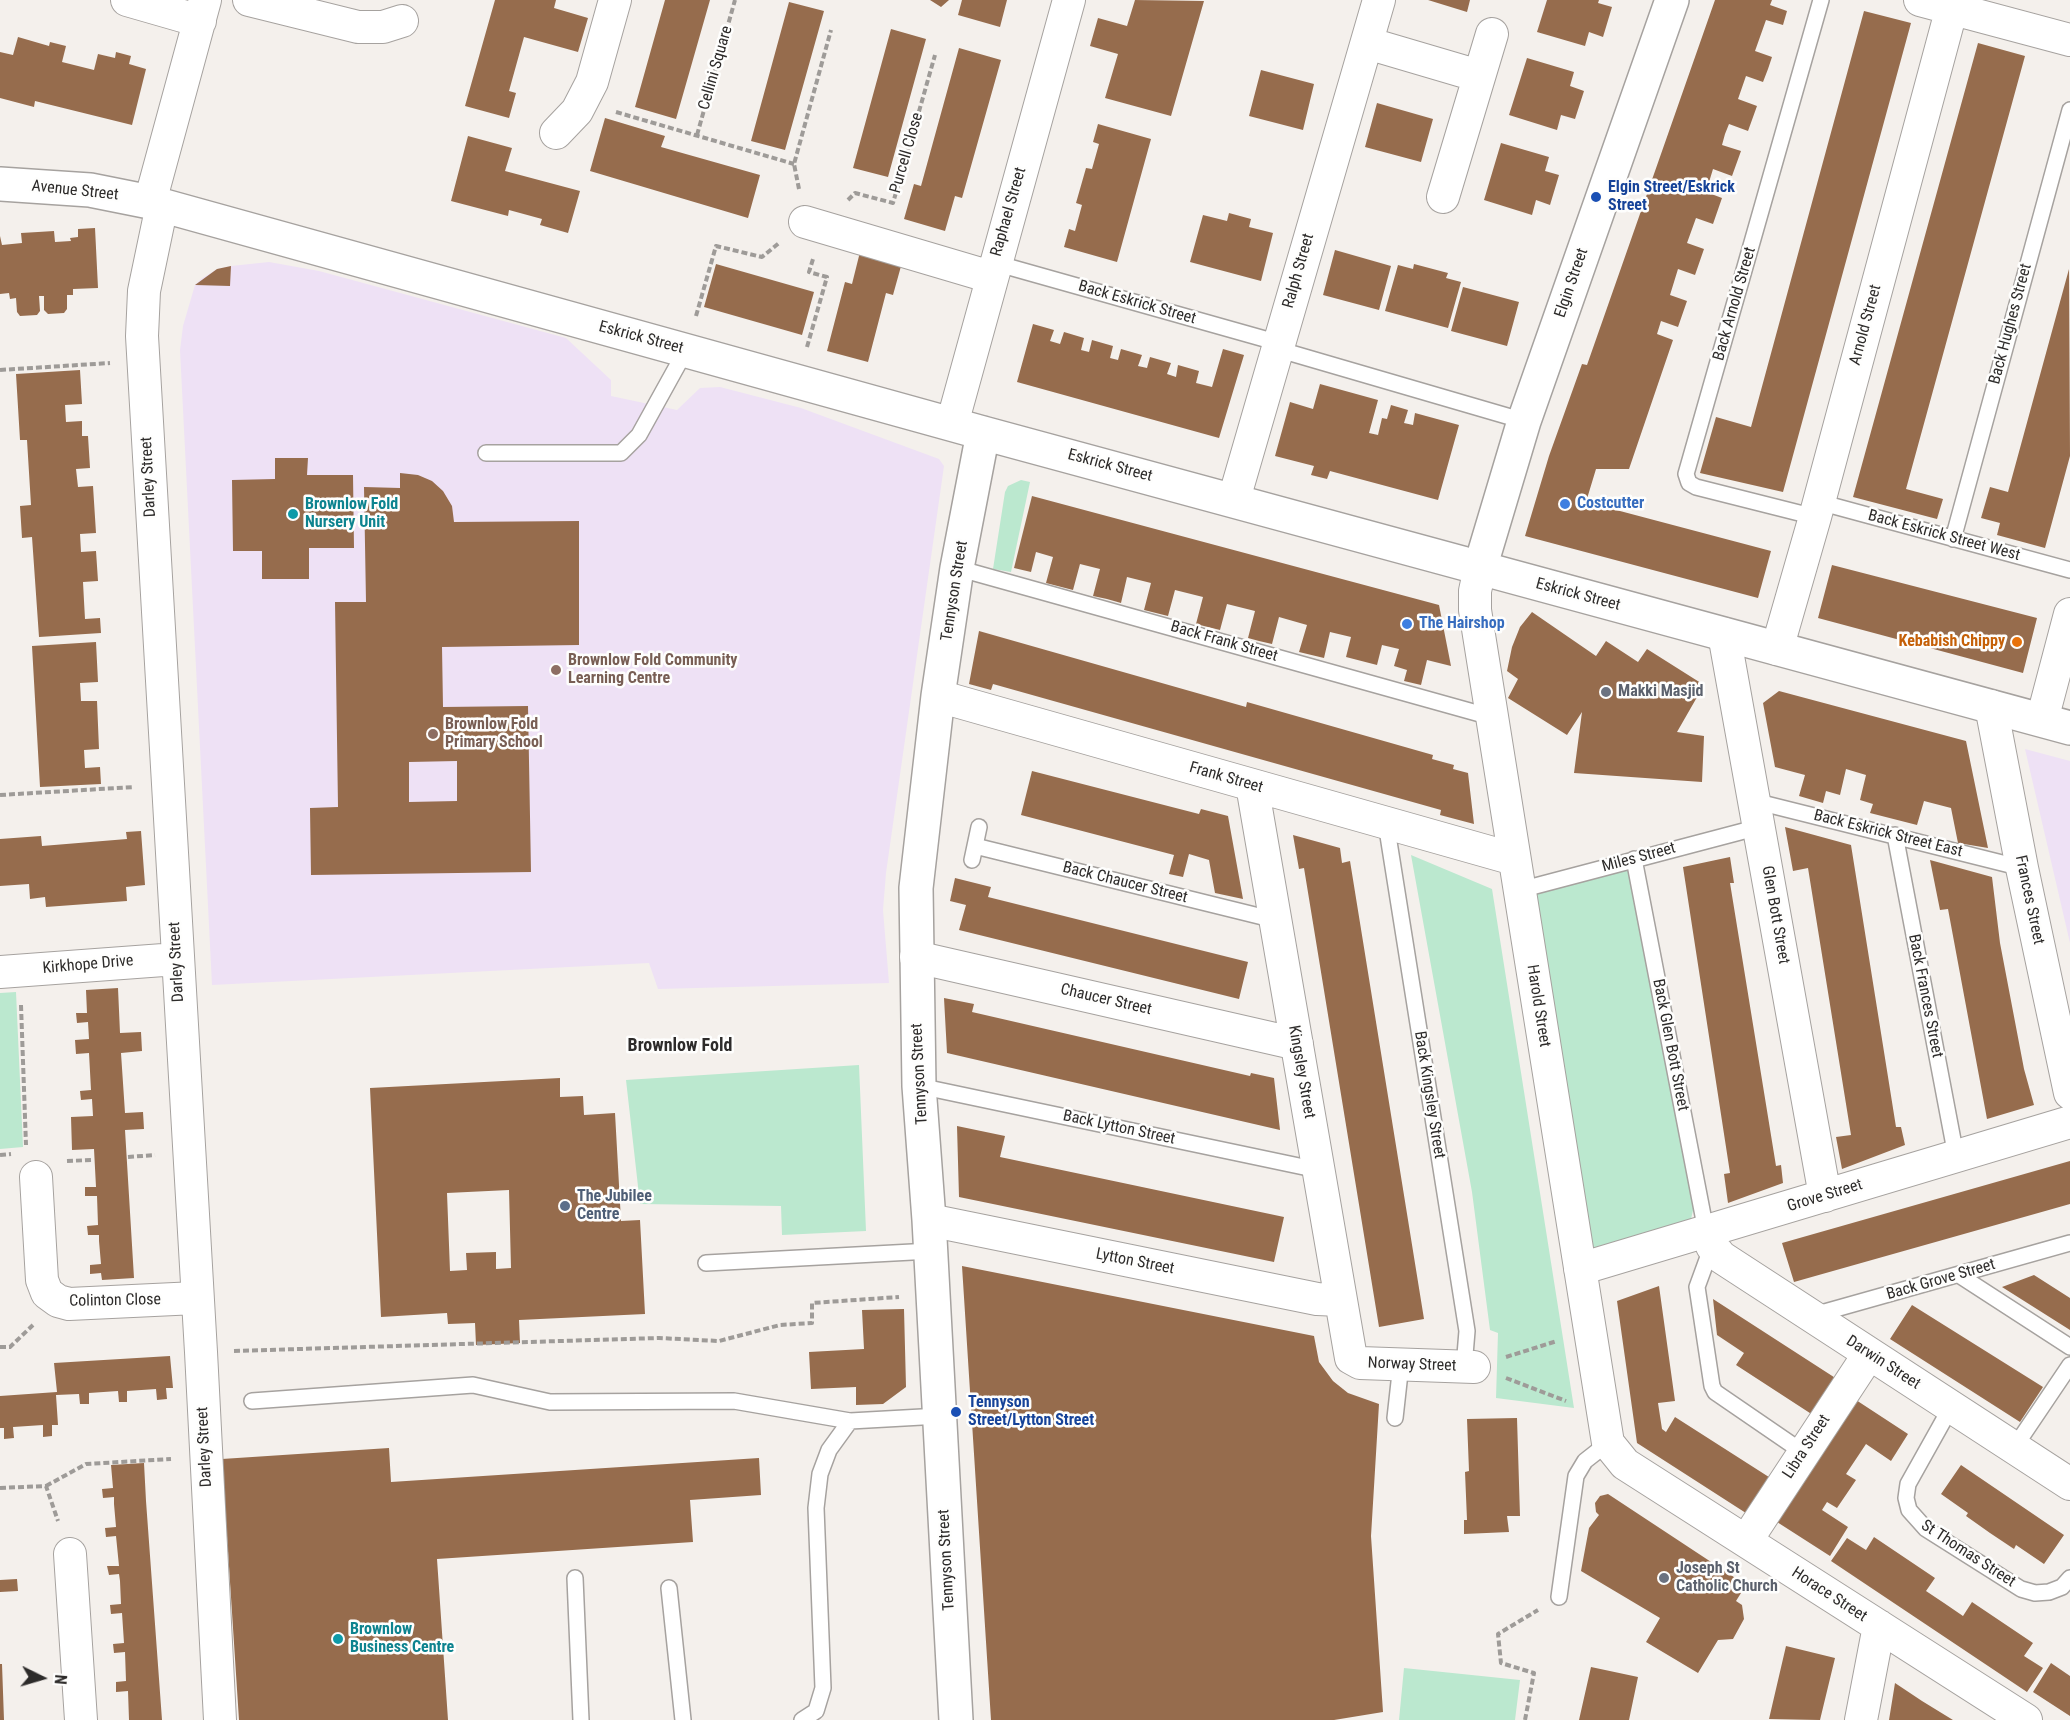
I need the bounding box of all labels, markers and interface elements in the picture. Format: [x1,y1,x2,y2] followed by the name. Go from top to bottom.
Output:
[695,24,737,112] street label: Cellini Square
[886,111,928,195] street label: Purcell Close
[987,165,1031,259] street label: Raphael Street
[31,177,119,205] street label: Avenue Street
[1608,178,1735,216] place label: Elgin Street/Eskrick Street
[1589,190,1603,204] marker: Elgin Street/Eskrick Street
[1279,232,1319,310] street label: Ralph Street
[1710,245,1760,363] street label: Back Arnold Street
[1551,246,1593,320] street label: Elgin Street
[1986,262,2036,386] street label: Back Hughes Street
[1076,277,1198,329] street label: Back Eskrick Street
[1846,283,1886,367] street label: Arnold Street
[597,317,685,359] street label: Eskrick Street
[137,436,161,518] street label: Darley Street
[1066,445,1154,487] street label: Eskrick Street
[1577,494,1644,514] place label: Costcutter
[305,495,398,533] place label: Brownlow Fold Nursery Unit
[1558,497,1572,511] marker: Costcutter
[1866,506,2022,566] street label: Back Eskrick Street West
[286,507,300,521] marker: Brownlow Fold Nursery Unit
[938,539,972,643] street label: Tennyson Street
[1534,574,1622,616] street label: Eskrick Street
[1419,614,1505,634] place label: The Hairshop
[1400,617,1414,631] marker: The Hairshop
[1168,618,1280,666] street label: Back Frank Street
[1899,632,2005,652] place label: Kebabish Chippy
[2010,635,2024,649] marker: Kebabish Chippy
[568,651,737,689] place label: Brownlow Fold Community Learning Centre
[549,663,563,677] marker: Brownlow Fold Community Learning Centre
[1618,682,1704,702] place label: Makki Masjid
[1599,685,1613,699] marker: Makki Masjid
[445,715,543,753] place label: Brownlow Fold Primary School
[426,727,440,741] marker: Brownlow Fold Primary School
[1187,758,1265,798] street label: Frank Street
[1812,806,1964,862] street label: Back Eskrick Street East
[1600,839,1678,877] street label: Miles Street
[2010,854,2048,946] street label: Frances Street
[1061,858,1189,908] street label: Back Chaucer Street
[1757,864,1793,966] street label: Glen Bott Street
[165,921,189,1003] street label: Darley Street
[1904,933,1946,1059] street label: Back Frances Street
[42,951,134,979] street label: Kirkhope Drive
[1522,963,1554,1049] street label: Harold Street
[1648,977,1692,1113] street label: Back Glen Bott Street
[1058,980,1154,1020] street label: Chaucer Street
[908,1023,932,1125] street label: Tennyson Street
[1283,1024,1319,1120] street label: Kingsley Street
[1409,1030,1449,1160] street label: Back Kingsley Street
[628,1035,732,1057] district label: Brownlow Fold
[1061,1107,1177,1149] street label: Back Lytton Street
[1785,1175,1865,1217] street label: Grove Street
[577,1187,652,1225] place label: The Jubilee Centre
[558,1199,572,1213] marker: The Jubilee Centre
[1094,1245,1176,1279] street label: Lytton Street
[1884,1255,1998,1305] street label: Back Grove Street
[69,1291,161,1311] street label: Colinton Close
[1842,1332,1924,1394] street label: Darwin Street
[1367,1354,1457,1376] street label: Norway Street
[968,1393,1094,1431] place label: Tennyson Street/Lytton Street
[949,1405,963,1419] marker: Tennyson Street/Lytton Street
[193,1406,217,1488] street label: Darley Street
[1779,1411,1835,1483] street label: Libra Street
[935,1509,959,1611] street label: Tennyson Street
[1917,1516,2019,1592] street label: St Thomas Street
[1676,1559,1778,1597] place label: Joseph St Catholic Church
[1788,1563,1870,1627] street label: Horace Street
[1657,1571,1671,1585] marker: Joseph St Catholic Church
[350,1620,454,1658] place label: Brownlow Business Centre
[331,1632,345,1646] marker: Brownlow Business Centre
[12,1648,72,1708] north arrow
[51,1674,70,1685] text: N

